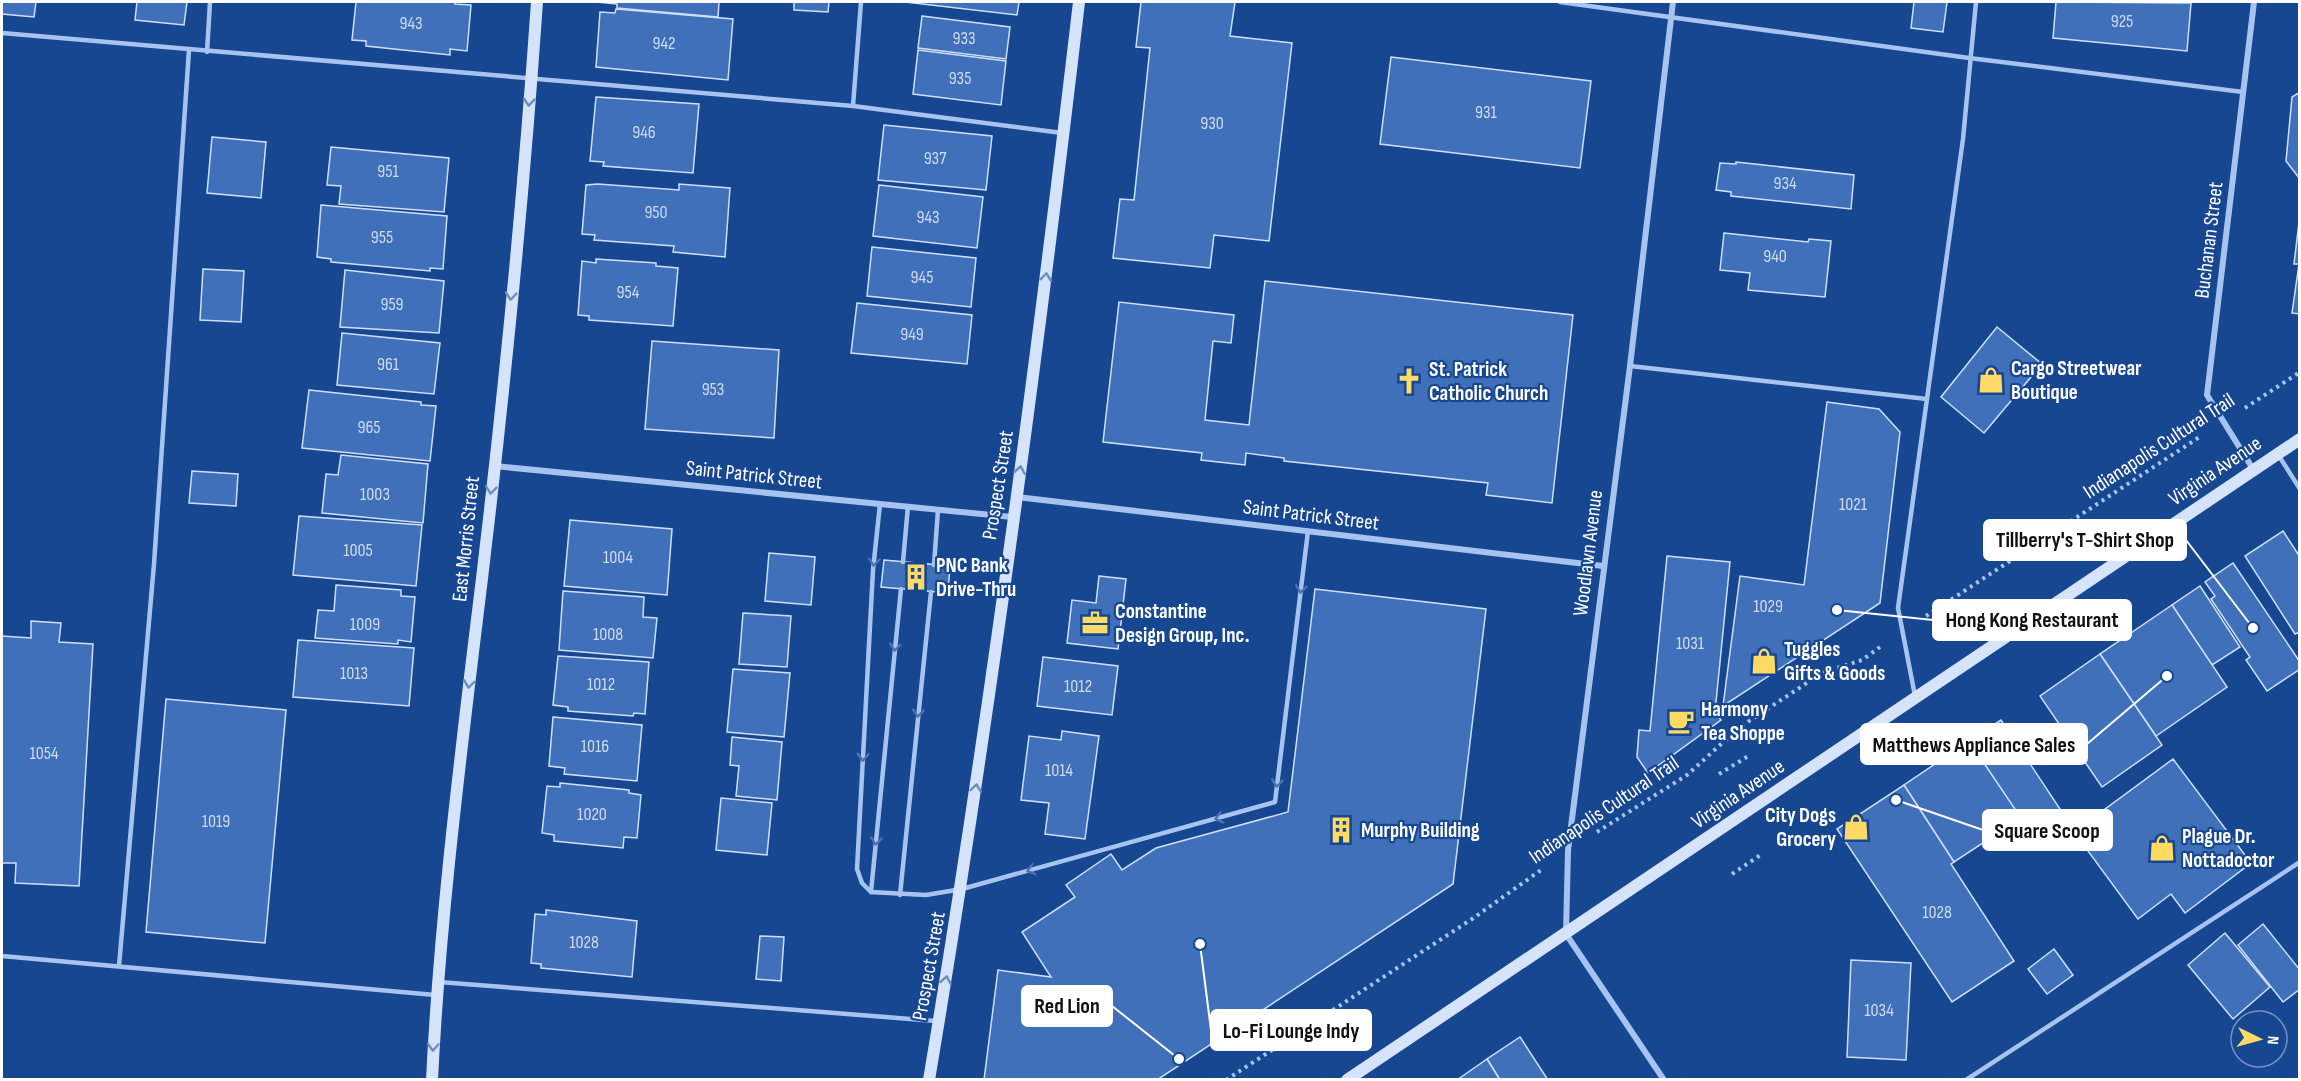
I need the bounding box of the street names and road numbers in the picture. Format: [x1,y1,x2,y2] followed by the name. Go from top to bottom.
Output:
[2189,180,2229,300] street label: Buchanan Street
[2079,388,2239,504] street label: Indianapolis Cultural Trail
[977,429,1019,541] street label: Prospect Street
[2164,431,2266,511] street label: Virginia Avenue
[685,455,823,495] street label: Saint Patrick Street
[447,475,485,603] street label: East Morris Street
[1568,489,1608,617] street label: Woodlawn Avenue
[1242,494,1380,536] street label: Saint Patrick Street
[1524,751,1684,869] street label: Indianapolis Cultural Trail
[1687,754,1789,834] street label: Virginia Avenue
[907,910,951,1022] street label: Prospect Street

